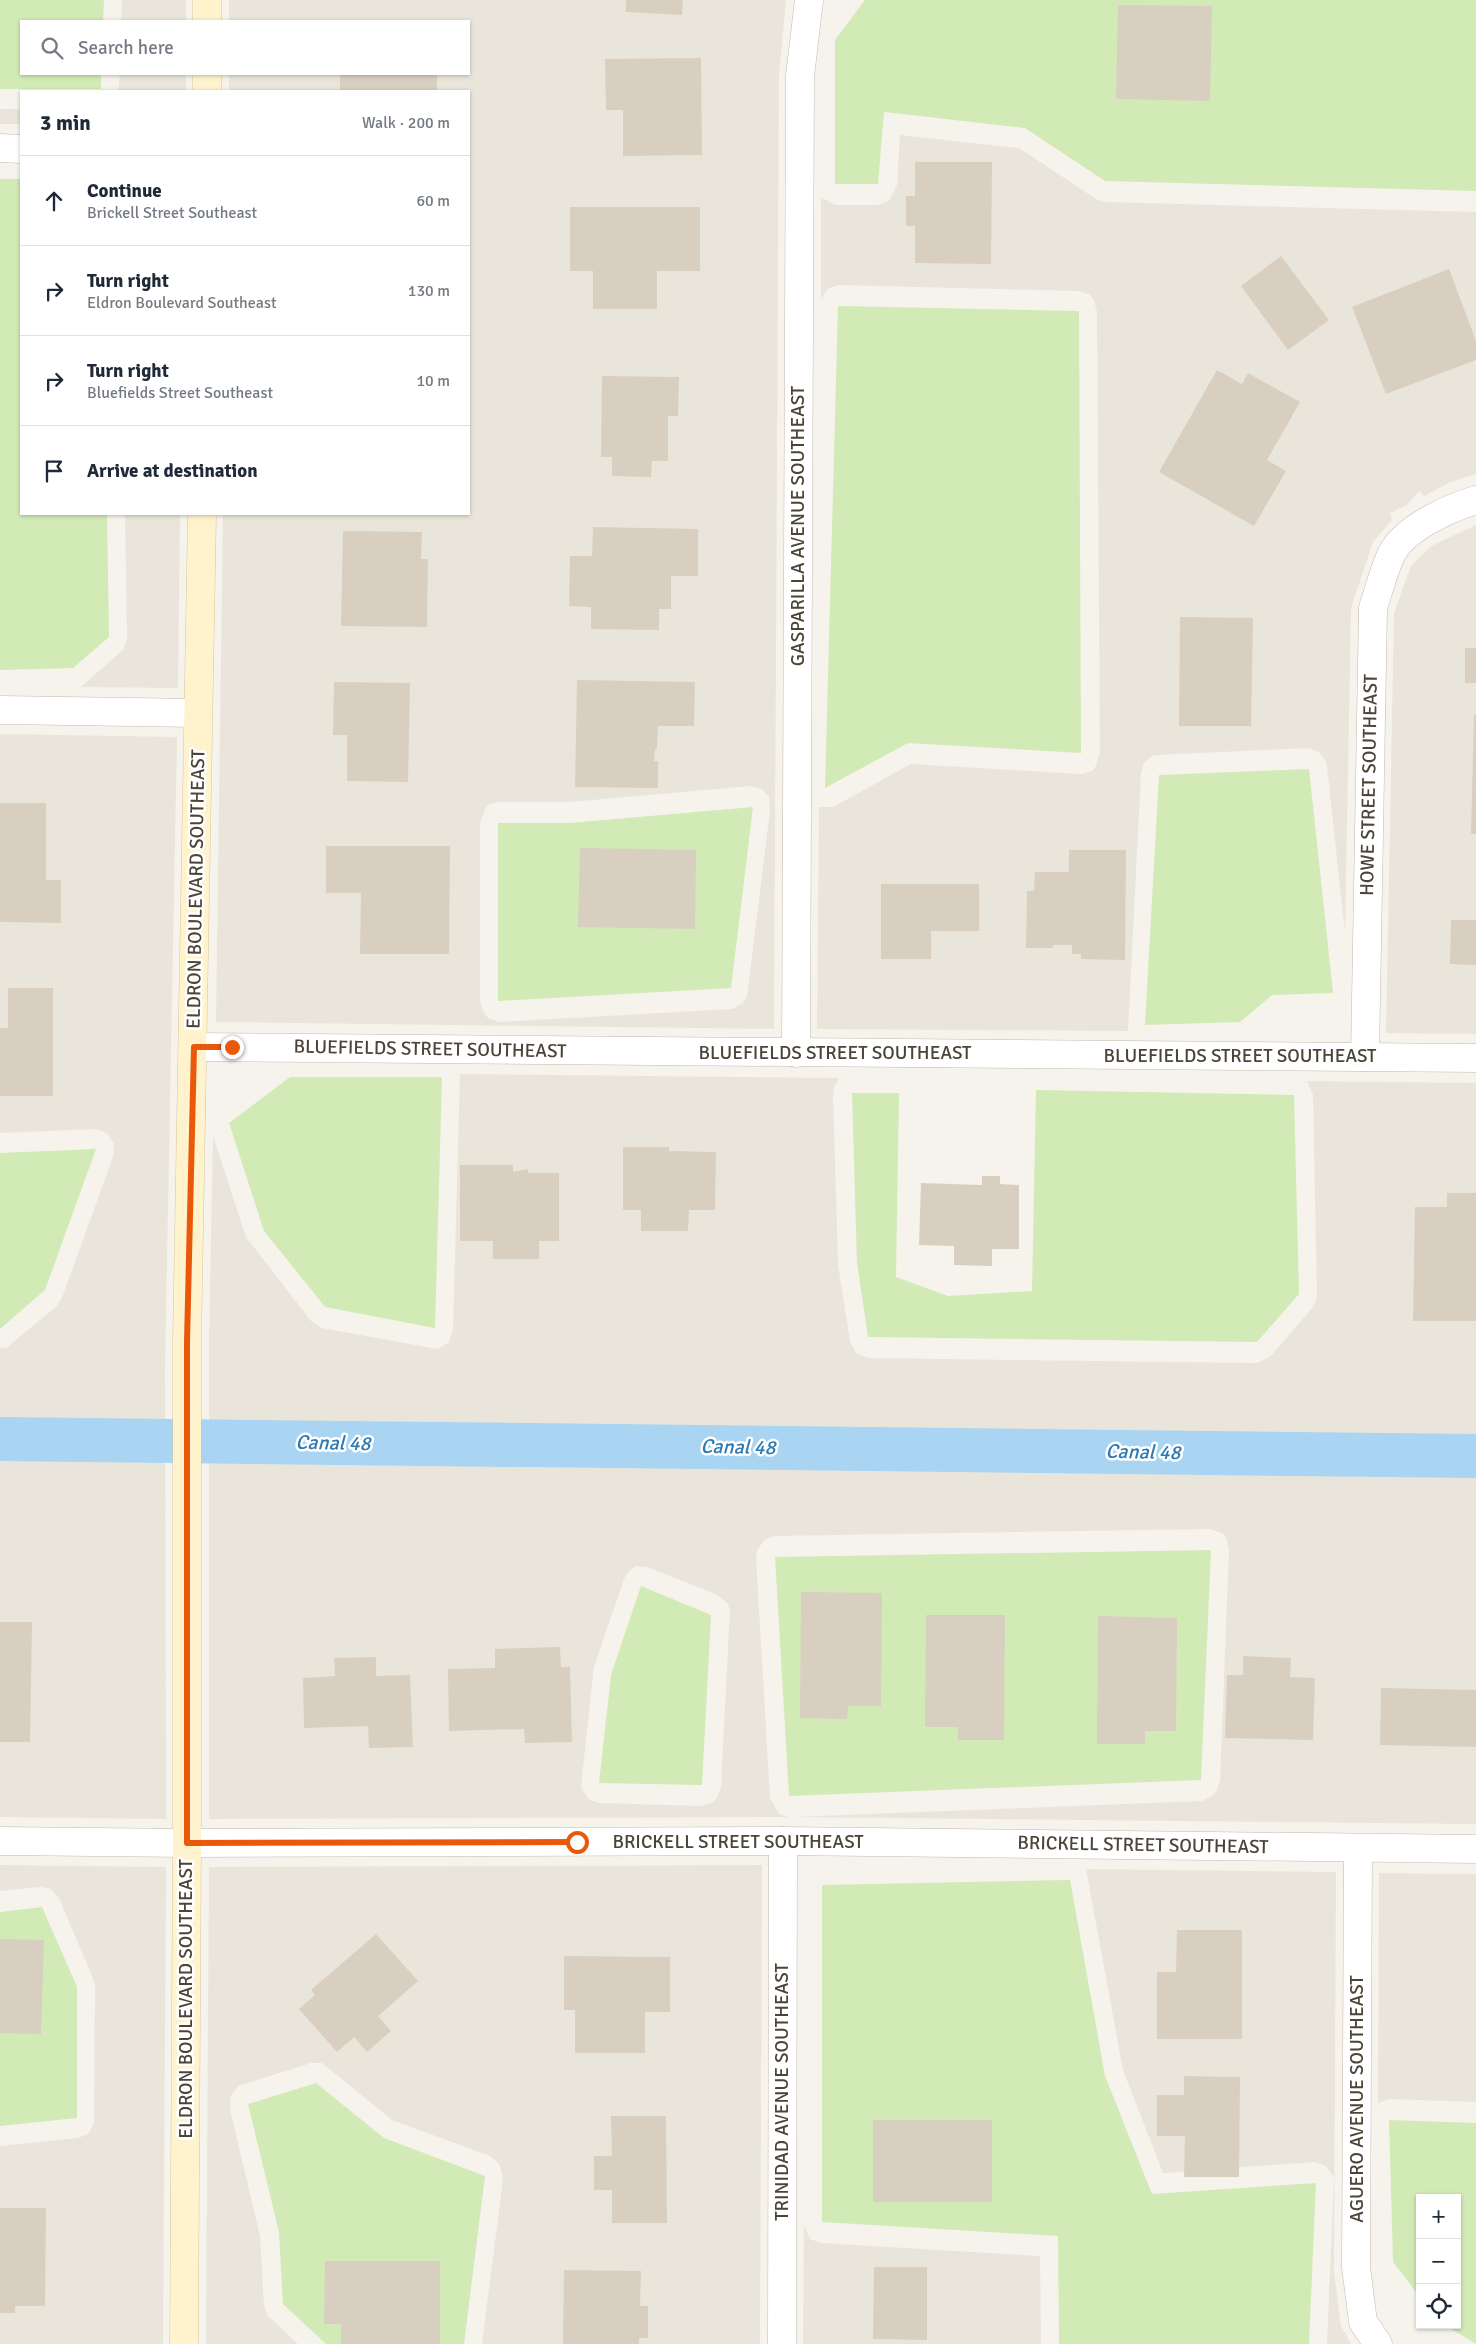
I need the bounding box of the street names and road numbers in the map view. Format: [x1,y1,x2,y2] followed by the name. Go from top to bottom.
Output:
[786,385,810,666] street label: GASPARILLA AVENUE SOUTHEAST
[1355,673,1383,896] street label: HOWE STREET SOUTHEAST
[182,748,210,1029] street label: ELDRON BOULEVARD SOUTHEAST
[293,1035,567,1063] street label: BLUEFIELDS STREET SOUTHEAST
[699,1041,972,1065] street label: BLUEFIELDS STREET SOUTHEAST
[1104,1044,1377,1068] street label: BLUEFIELDS STREET SOUTHEAST
[612,1830,864,1854] street label: BRICKELL STREET SOUTHEAST
[1017,1831,1269,1859] street label: BRICKELL STREET SOUTHEAST
[174,1859,198,2139] street label: ELDRON BOULEVARD SOUTHEAST
[770,1963,794,2221] street label: TRINIDAD AVENUE SOUTHEAST
[1345,1975,1369,2223] street label: AGUERO AVENUE SOUTHEAST

